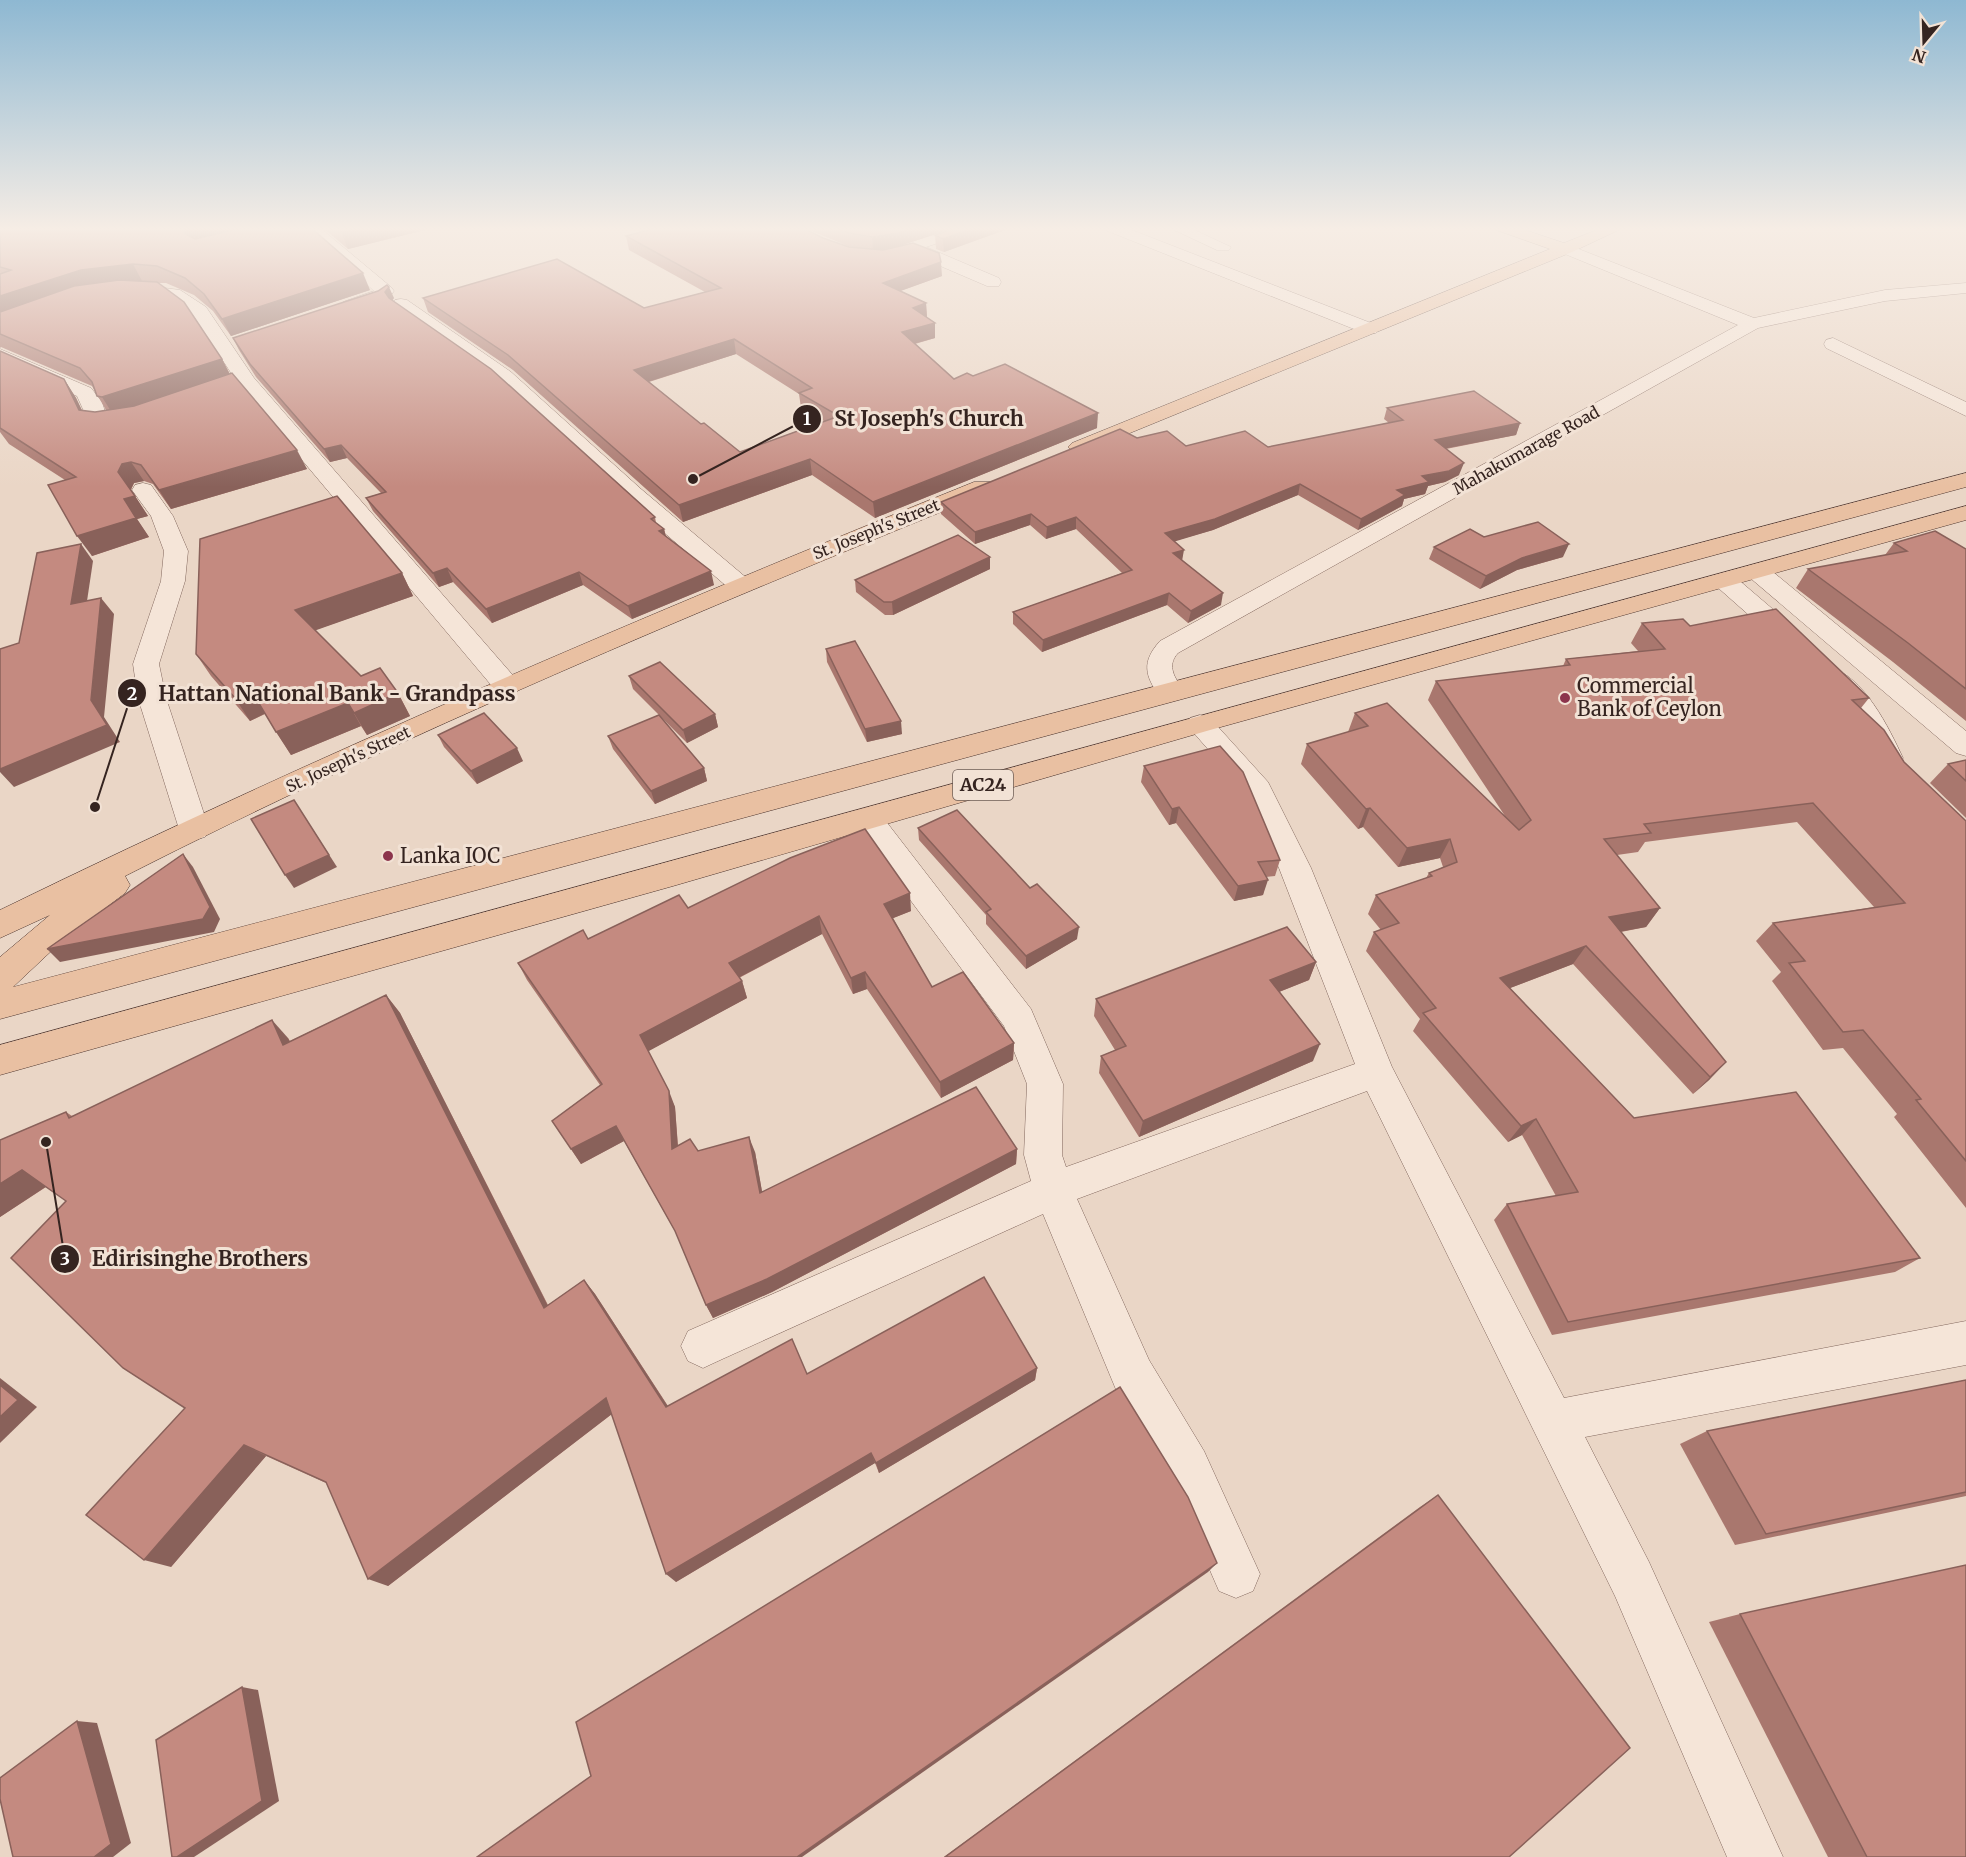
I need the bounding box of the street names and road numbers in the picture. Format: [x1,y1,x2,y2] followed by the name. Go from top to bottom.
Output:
[1449,401,1603,499] street label: Mahakumarage Road
[810,494,943,564] street label: St. Joseph's Street
[283,721,414,797] street label: St. Joseph's Street
[953,770,1013,800] road number: AC24

